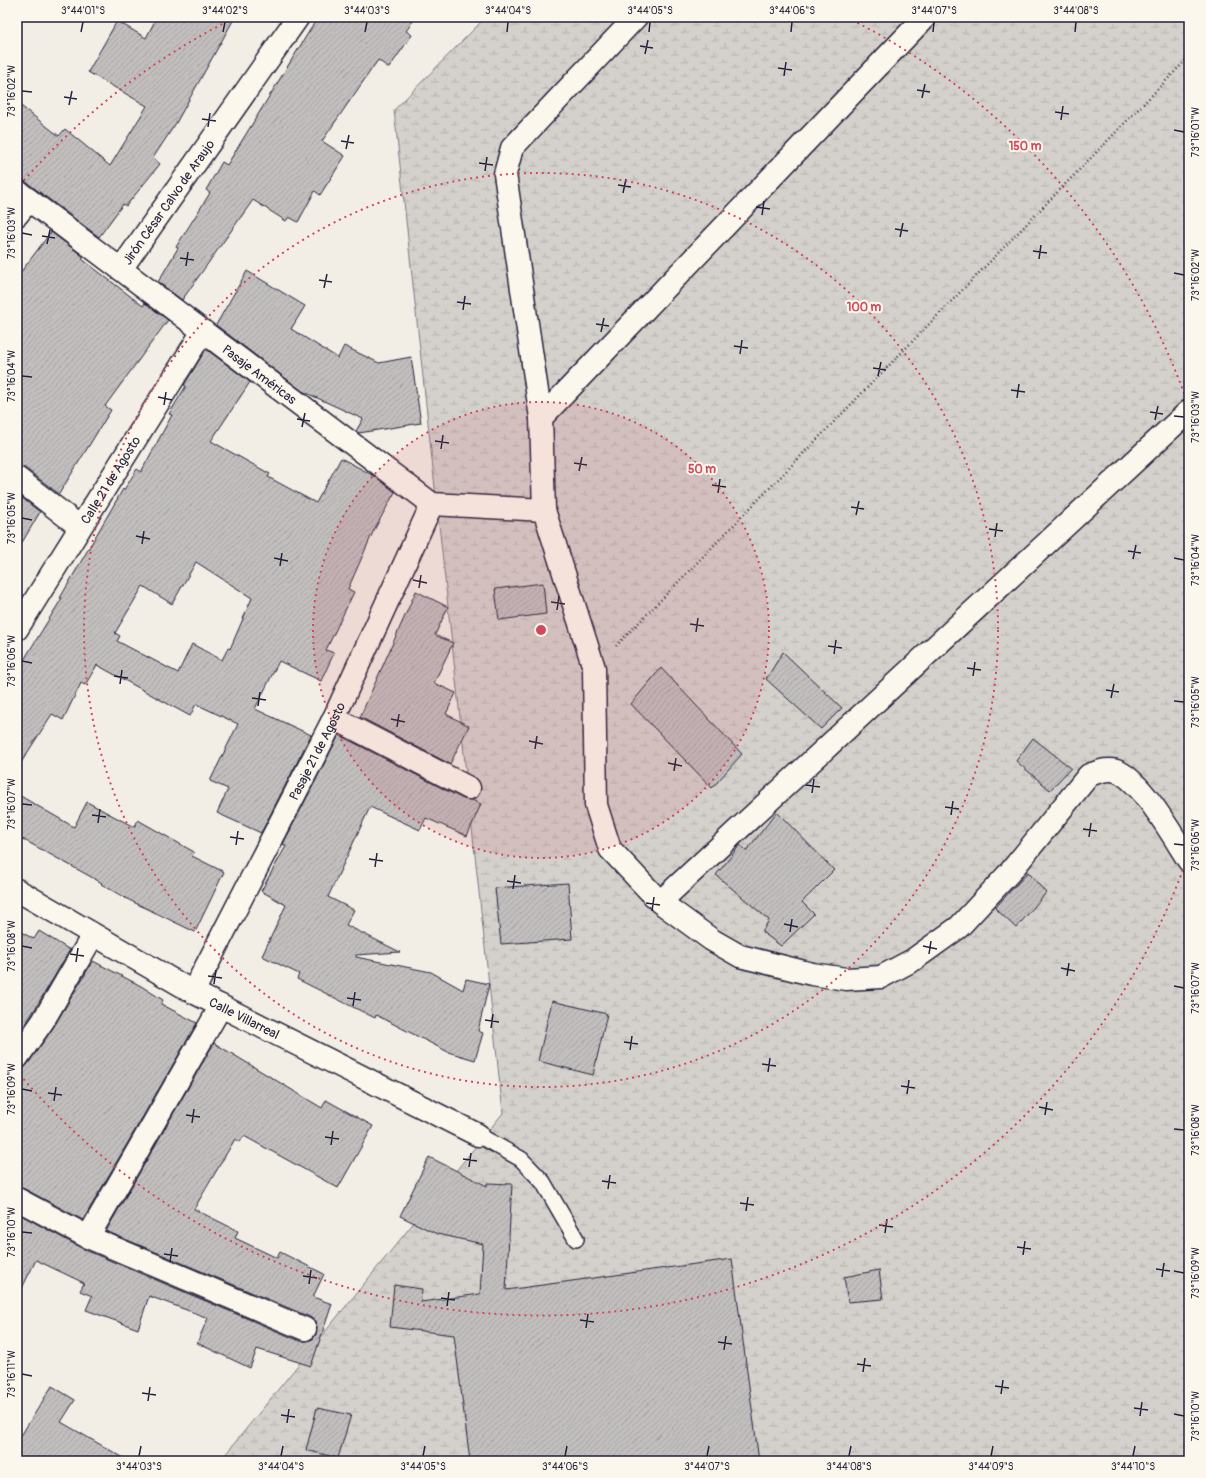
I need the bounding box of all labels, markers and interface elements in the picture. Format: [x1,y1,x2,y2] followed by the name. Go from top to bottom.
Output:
[61,5,105,17] text: 3°44'01"S
[202,5,248,17] text: 3°44'02"S
[344,5,390,17] text: 3°44'03"S
[485,5,531,17] text: 3°44'04"S
[627,5,673,17] text: 3°44'05"S
[769,5,815,17] text: 3°44'06"S
[911,5,957,17] text: 3°44'07"S
[1053,5,1099,17] text: 3°44'08"S
[6,65,18,117] text: 73°16'02"W
[1190,106,1202,157] text: 73°16'01"W
[120,137,218,268] street label: Jirón César Calvo de Araujo
[1009,139,1042,154] text: 150 m
[6,207,18,259] text: 73°16'03"W
[1190,249,1202,301] text: 73°16'02"W
[847,300,882,315] text: 100 m
[219,342,300,408] street label: Pasaje Américas
[6,349,18,402] text: 73°16'04"W
[1190,391,1202,443] text: 73°16'03"W
[78,433,144,527] street label: Calle 21 de Agosto
[688,462,716,477] text: 50 m
[6,492,18,544] text: 73°16'05"W
[1190,533,1202,586] text: 73°16'04"W
[534,623,548,637] centre of rings
[6,634,18,687] text: 73°16'06"W
[1190,676,1202,728] text: 73°16'05"W
[286,700,349,803] street label: Pasaje 21 de Agosto
[6,778,18,830] text: 73°16'07"W
[1190,818,1202,871] text: 73°16'06"W
[6,920,18,972] text: 73°16'08"W
[1190,962,1202,1014] text: 73°16'07"W
[206,994,282,1043] street label: Calle Villarreal
[6,1063,18,1115] text: 73°16'09"W
[1190,1104,1202,1156] text: 73°16'08"W
[6,1206,18,1257] text: 73°16'10"W
[1190,1247,1202,1299] text: 73°16'09"W
[6,1350,18,1398] text: 73°16'11"W
[1190,1390,1202,1441] text: 73°16'10"W
[116,1461,162,1473] text: 3°44'03"S
[258,1461,304,1473] text: 3°44'04"S
[400,1461,446,1473] text: 3°44'05"S
[542,1461,588,1473] text: 3°44'06"S
[684,1461,730,1473] text: 3°44'07"S
[826,1461,872,1473] text: 3°44'08"S
[968,1461,1014,1473] text: 3°44'09"S
[1111,1461,1155,1473] text: 3°44'10"S

